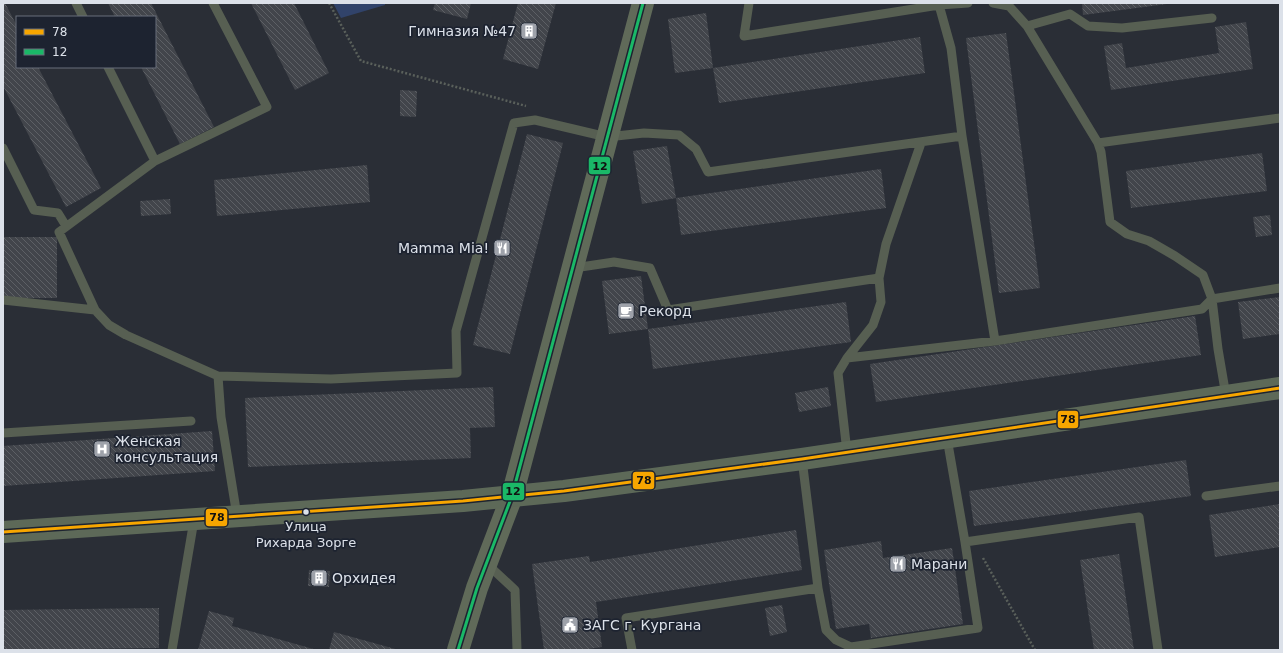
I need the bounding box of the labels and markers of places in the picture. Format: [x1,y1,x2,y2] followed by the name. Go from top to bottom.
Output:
[519,21,539,41] building icon: Гимназия №47
[408,23,516,39] place label: Гимназия №47
[492,238,512,258] restaurant icon: Mamma Mia!
[398,240,489,256] place label: Mamma Mia!
[616,301,636,321] cafe icon: Рекорд
[639,303,692,319] place label: Рекорд
[115,433,218,465] place label: Женская консультация
[92,439,112,459] hospital icon: Женская консультация
[301,507,311,517] marker: Улица Рихарда Зорге
[256,519,356,550] place label: Улица Рихарда Зорге
[888,554,908,574] restaurant icon: Марани
[911,556,967,572] place label: Марани
[309,568,329,588] building icon: Орхидея
[332,570,396,586] place label: Орхидея
[560,615,580,635] public building icon: ЗАГС г. Кургана
[583,617,701,633] place label: ЗАГС г. Кургана

